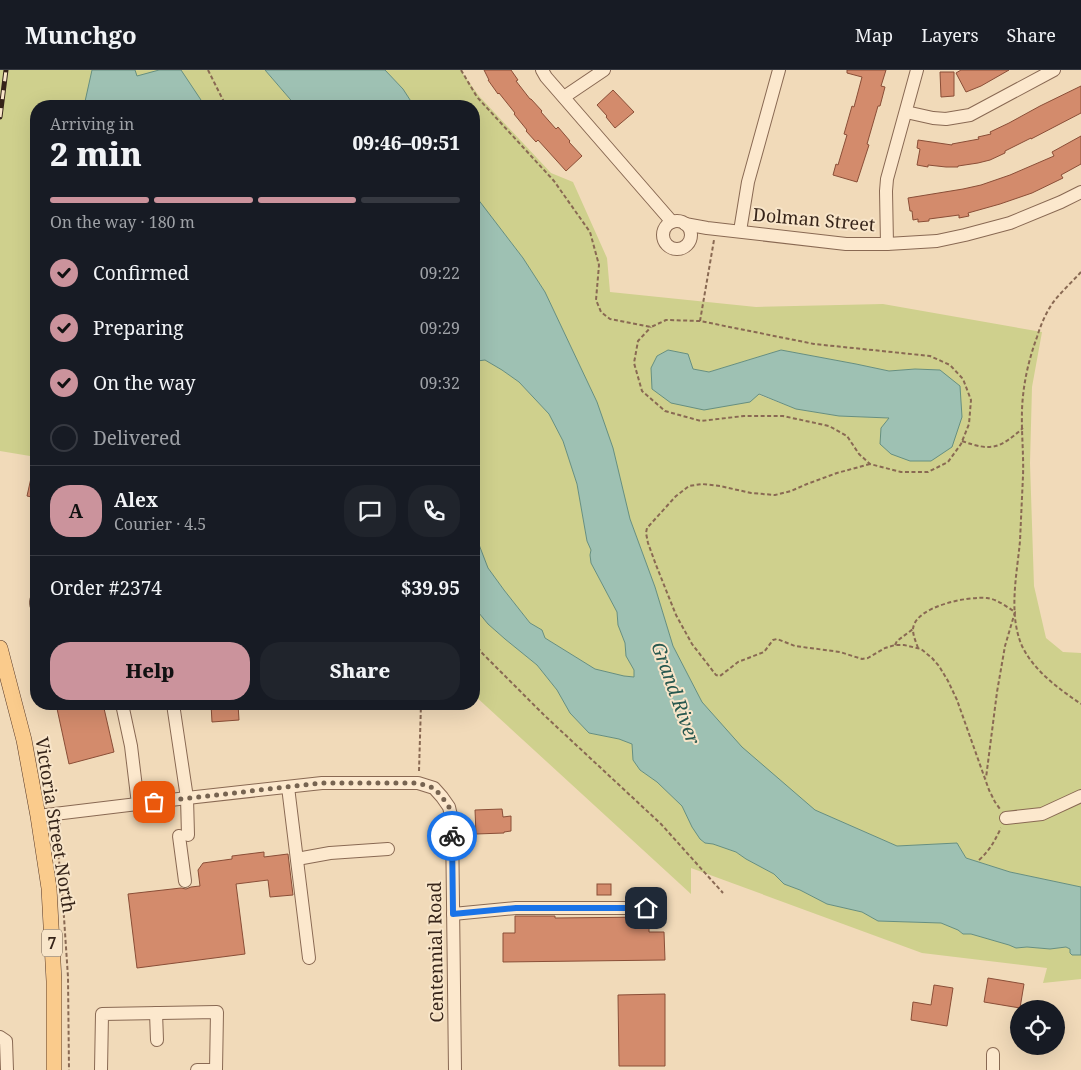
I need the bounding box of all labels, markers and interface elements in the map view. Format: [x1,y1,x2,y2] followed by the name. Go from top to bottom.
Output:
[25,18,137,51] text: Munchgo
[855,23,893,47] text: Map
[921,23,979,47] text: Layers
[1007,23,1056,47] text: Share
[50,113,134,135] text: Arriving in
[352,130,460,156] text: 09:46–09:51
[50,132,142,175] text: 2 min
[752,202,876,236] street label: Dolman Street
[50,211,195,233] text: On the way · 180 m
[50,259,78,287] icon: check
[93,260,189,286] text: Confirmed
[420,262,460,284] text: 09:22
[50,314,78,342] icon: check
[93,315,183,341] text: Preparing
[420,317,460,339] text: 09:29
[50,369,78,397] icon: check
[93,370,196,396] text: On the way
[420,372,460,394] text: 09:32
[93,425,181,451] text: Delivered
[344,485,396,537] button: chat
[408,485,460,537] button: phone
[114,487,158,513] text: Alex
[69,498,83,524] text: A
[114,513,206,535] text: Courier · 4.5
[50,575,162,601] text: Order #2374
[401,575,460,601] text: $39.95
[645,638,707,748] water label: Grand River
[50,642,250,700] button: Help
[260,642,460,700] button: Share
[30,735,82,915] street label: Victoria Street North
[133,781,175,823] pin
[140,788,168,816] icon: bag
[427,811,477,861] courier
[438,822,466,850] icon: bike
[422,881,448,1023] street label: Centennial Road
[625,887,667,929] pin
[632,894,660,922] icon: home
[42,930,62,956] road number: 7
[1010,1000,1065,1055] map controls
[1010,1000,1065,1055] button: locate

